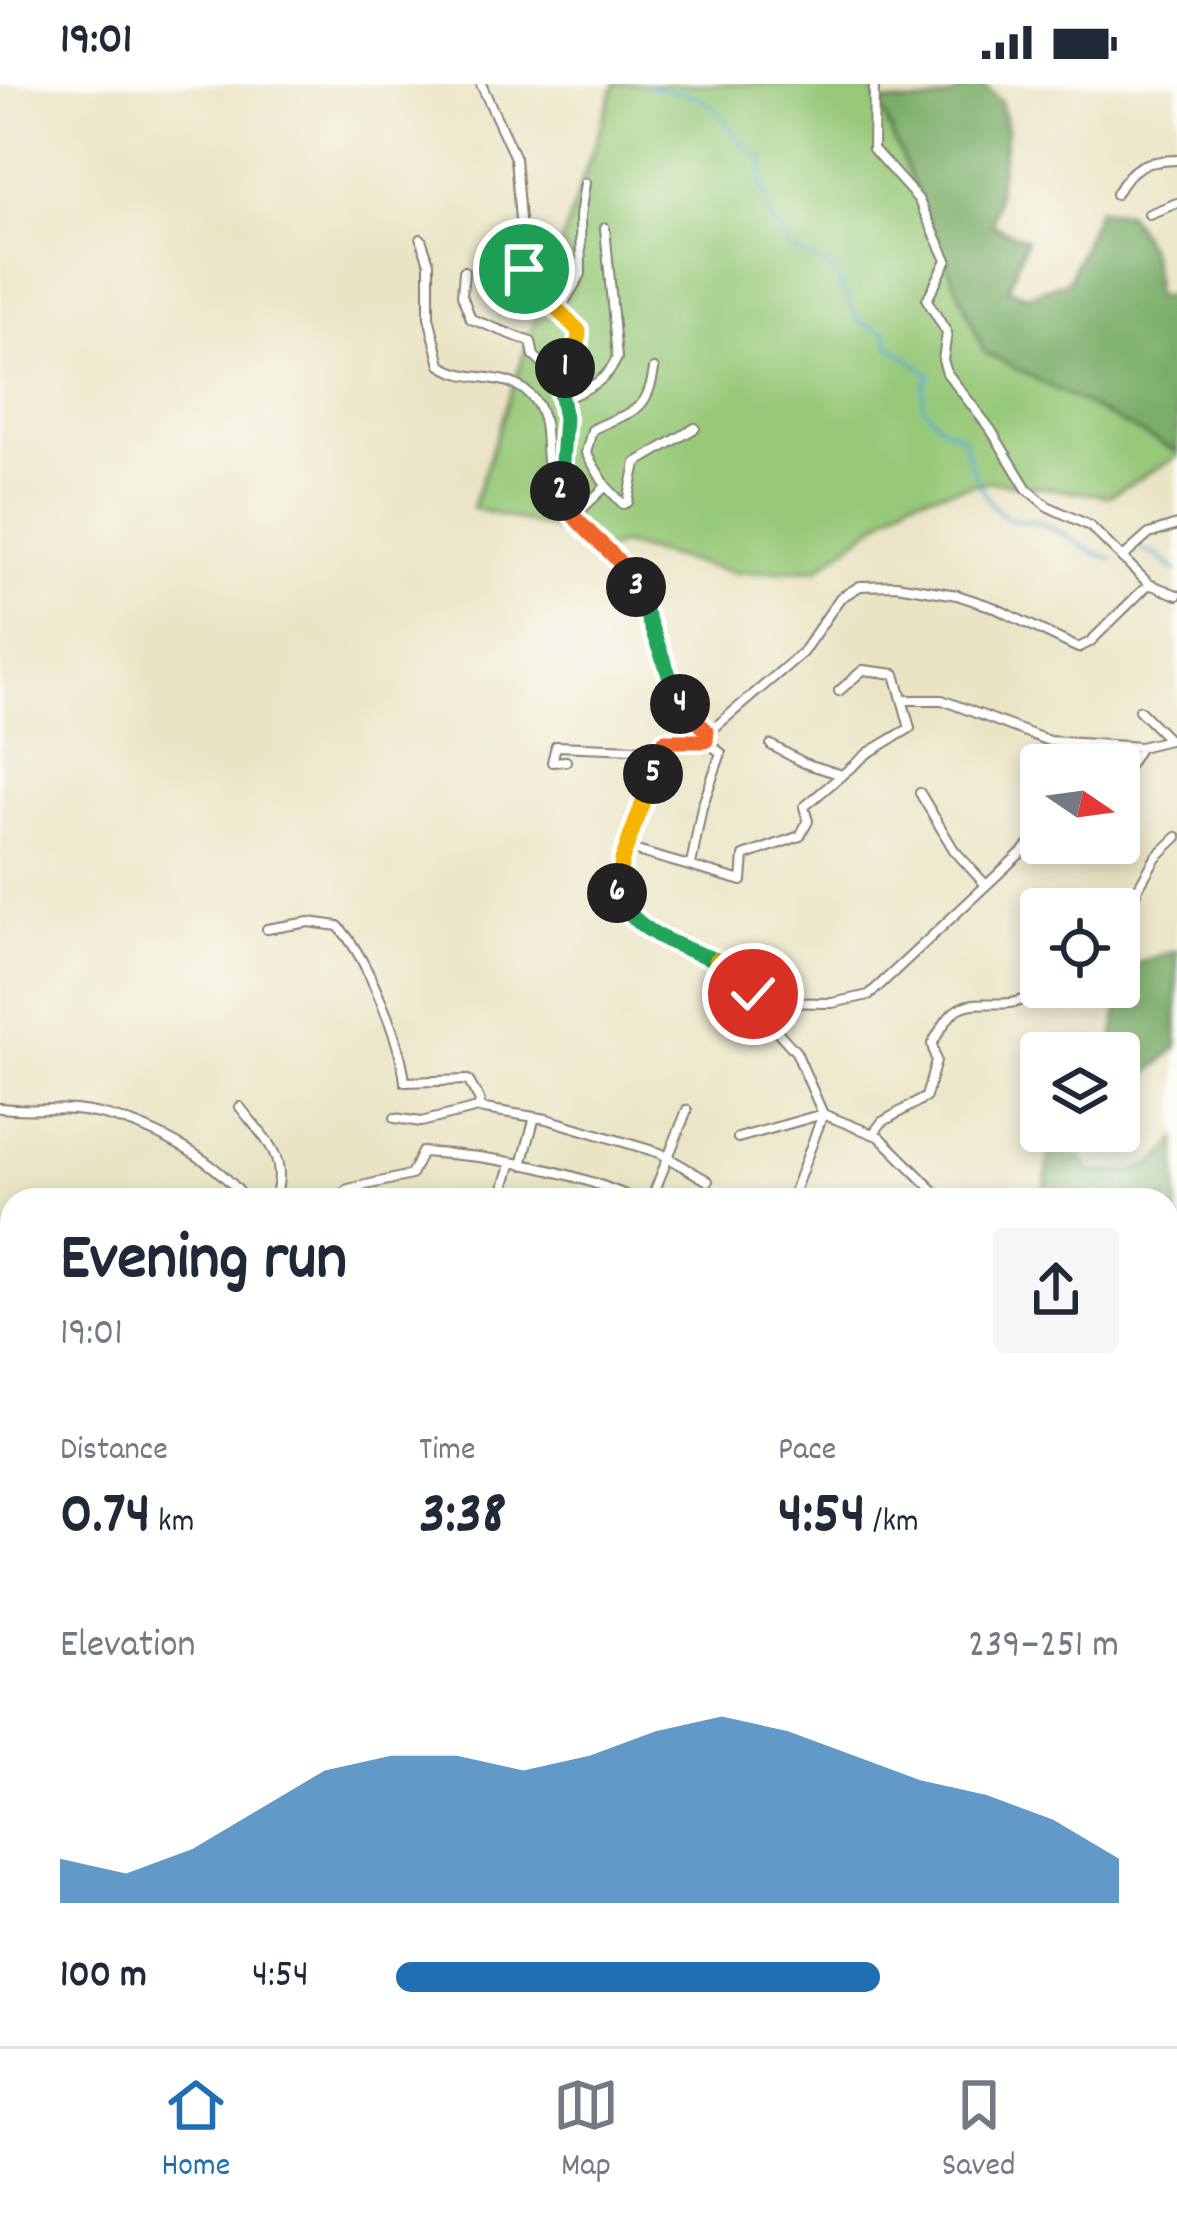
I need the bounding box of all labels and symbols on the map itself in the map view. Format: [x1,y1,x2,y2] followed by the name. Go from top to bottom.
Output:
[473,218,575,320] pin
[535,338,595,398] pin: 1
[530,461,590,521] pin: 2
[606,557,666,617] pin: 3
[650,674,710,734] pin: 4
[623,744,683,804] pin: 5
[1020,744,1140,864] north arrow
[587,863,647,923] pin: 6
[702,943,804,1045] pin

